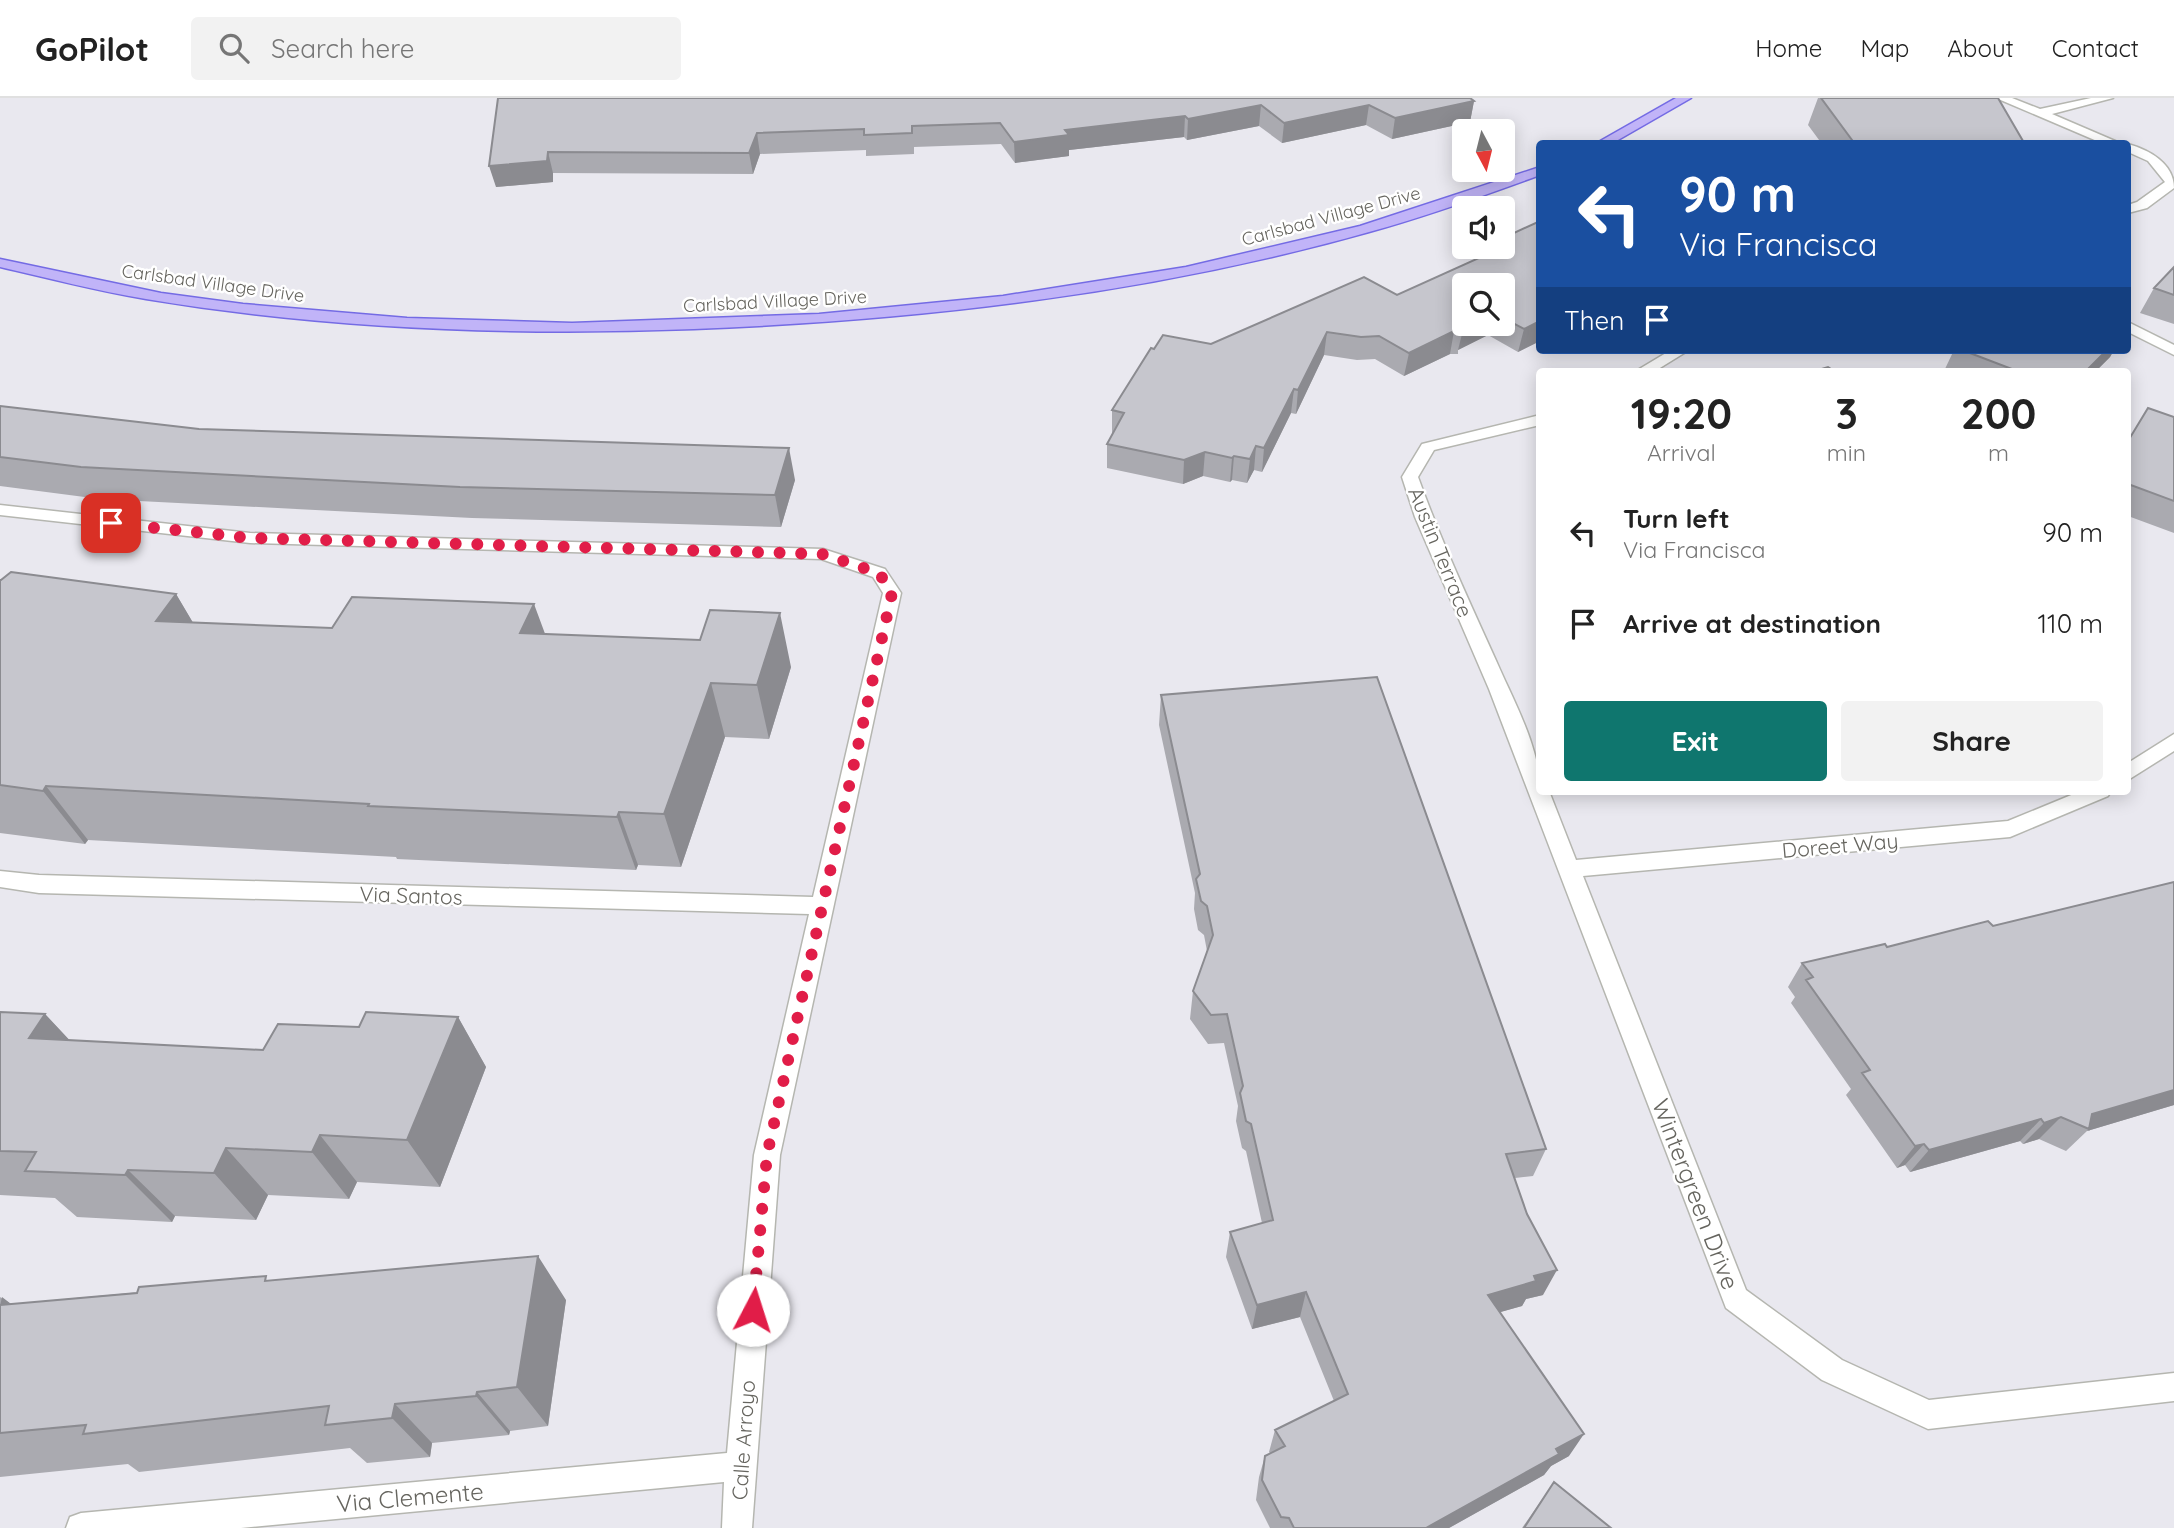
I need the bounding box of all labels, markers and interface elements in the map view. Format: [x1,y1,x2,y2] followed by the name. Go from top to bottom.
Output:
[191,17,681,80] search box
[35,28,149,69] text: GoPilot
[215,29,253,67] icon: search
[271,32,414,65] text: Search here
[1755,33,1822,63] text: Home
[1860,33,1909,63] text: Map
[1947,33,2014,63] text: About
[2052,33,2139,63] text: Contact
[1452,119,1516,182] north arrow
[1452,119,1515,336] map controls
[1679,163,1796,224] text: 90 m
[1564,168,1655,259] icon: left
[1239,181,1423,251] street label: Carlsbad Village Drive
[1452,196,1515,259] button: sound
[1679,224,1877,264] text: Via Francisca
[120,259,306,307] street label: Carlsbad Village Drive
[1452,273,1515,336] button: search
[682,285,868,317] street label: Carlsbad Village Drive
[1638,301,1676,339] icon: arrive
[1564,304,1624,337] text: Then
[1631,387,1732,440] text: 19:20
[1835,387,1858,440] text: 3
[1961,387,2036,440] text: 200
[1647,438,1716,467] text: Arrival
[1827,438,1866,467] text: min
[1988,438,2009,467] text: m
[1403,483,1479,621] street label: Austin Terrace
[81,493,141,553] pin
[1623,502,1730,535] text: Turn left
[92,504,130,542] icon: arrive
[1564,514,1602,552] icon: left
[2042,516,2103,549] text: 90 m
[1623,535,1766,564] text: Via Francisca
[1564,605,1602,643] icon: arrive
[1623,607,1881,640] text: Arrive at destination
[2037,607,2103,640] text: 110 m
[1564,701,1827,781] button: Exit
[1841,701,2103,781] button: Share
[1781,827,1899,863] street label: Doreet Way
[359,880,463,910] street label: Via Santos
[1646,1094,1746,1294] street label: Wintergreen Drive
[716,1273,790,1347] position arrow
[726,1379,760,1501] street label: Calle Arroyo
[335,1476,485,1518] street label: Via Clemente

